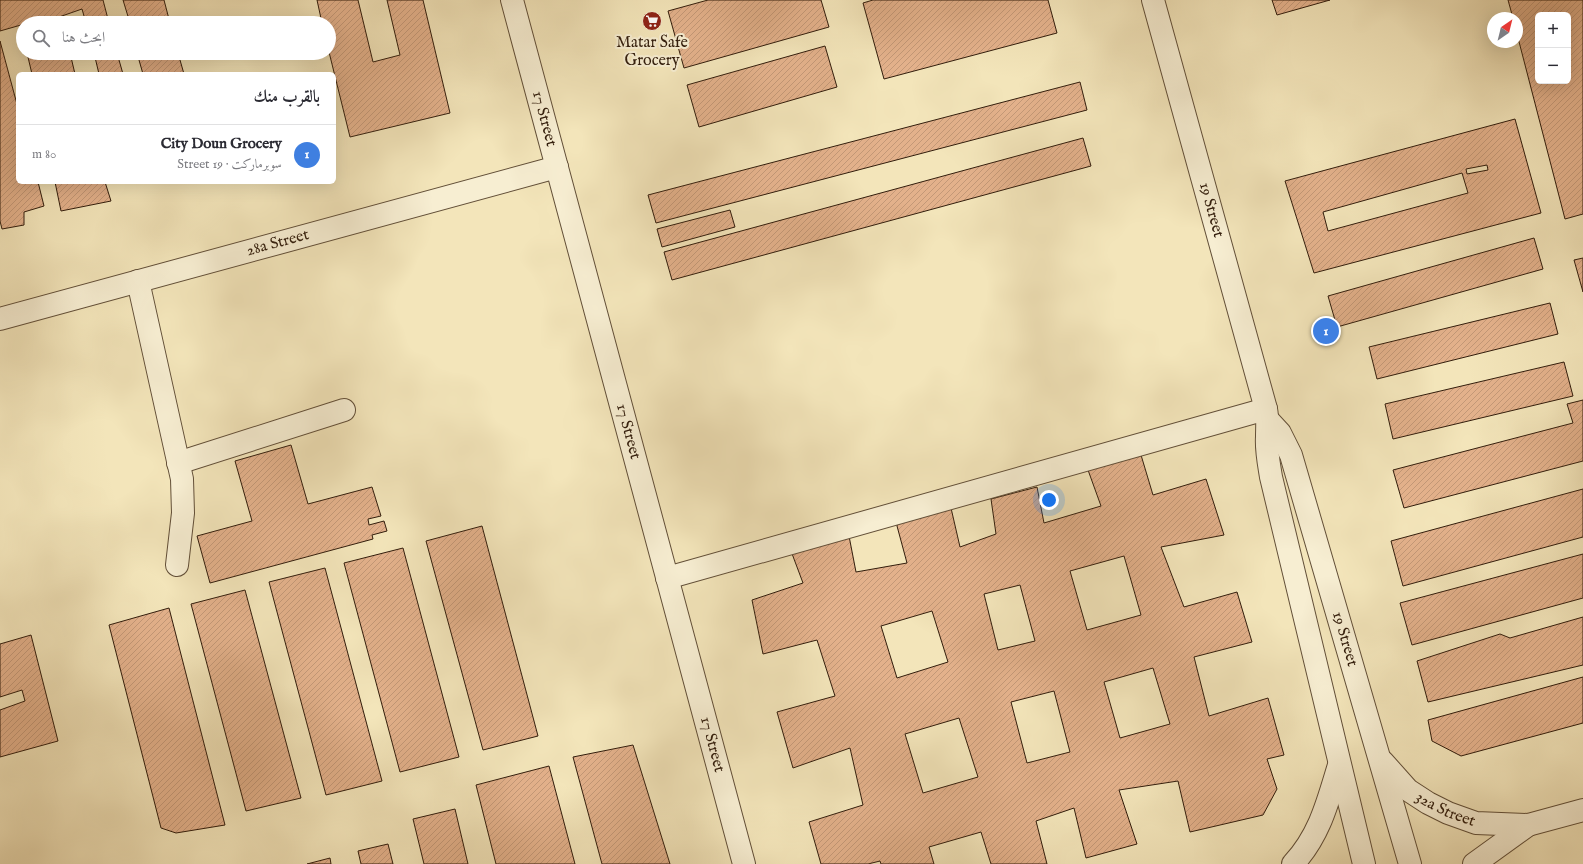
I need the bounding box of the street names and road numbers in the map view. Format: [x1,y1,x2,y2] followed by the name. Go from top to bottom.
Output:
[527,89,561,149] street label: 17 Street
[1194,180,1228,240] street label: 19 Street
[244,225,312,261] street label: 28a Street
[611,402,645,462] street label: 17 Street
[1327,609,1362,669] street label: 19 Street
[695,715,729,775] street label: 17 Street
[1411,787,1478,832] street label: 32a Street

